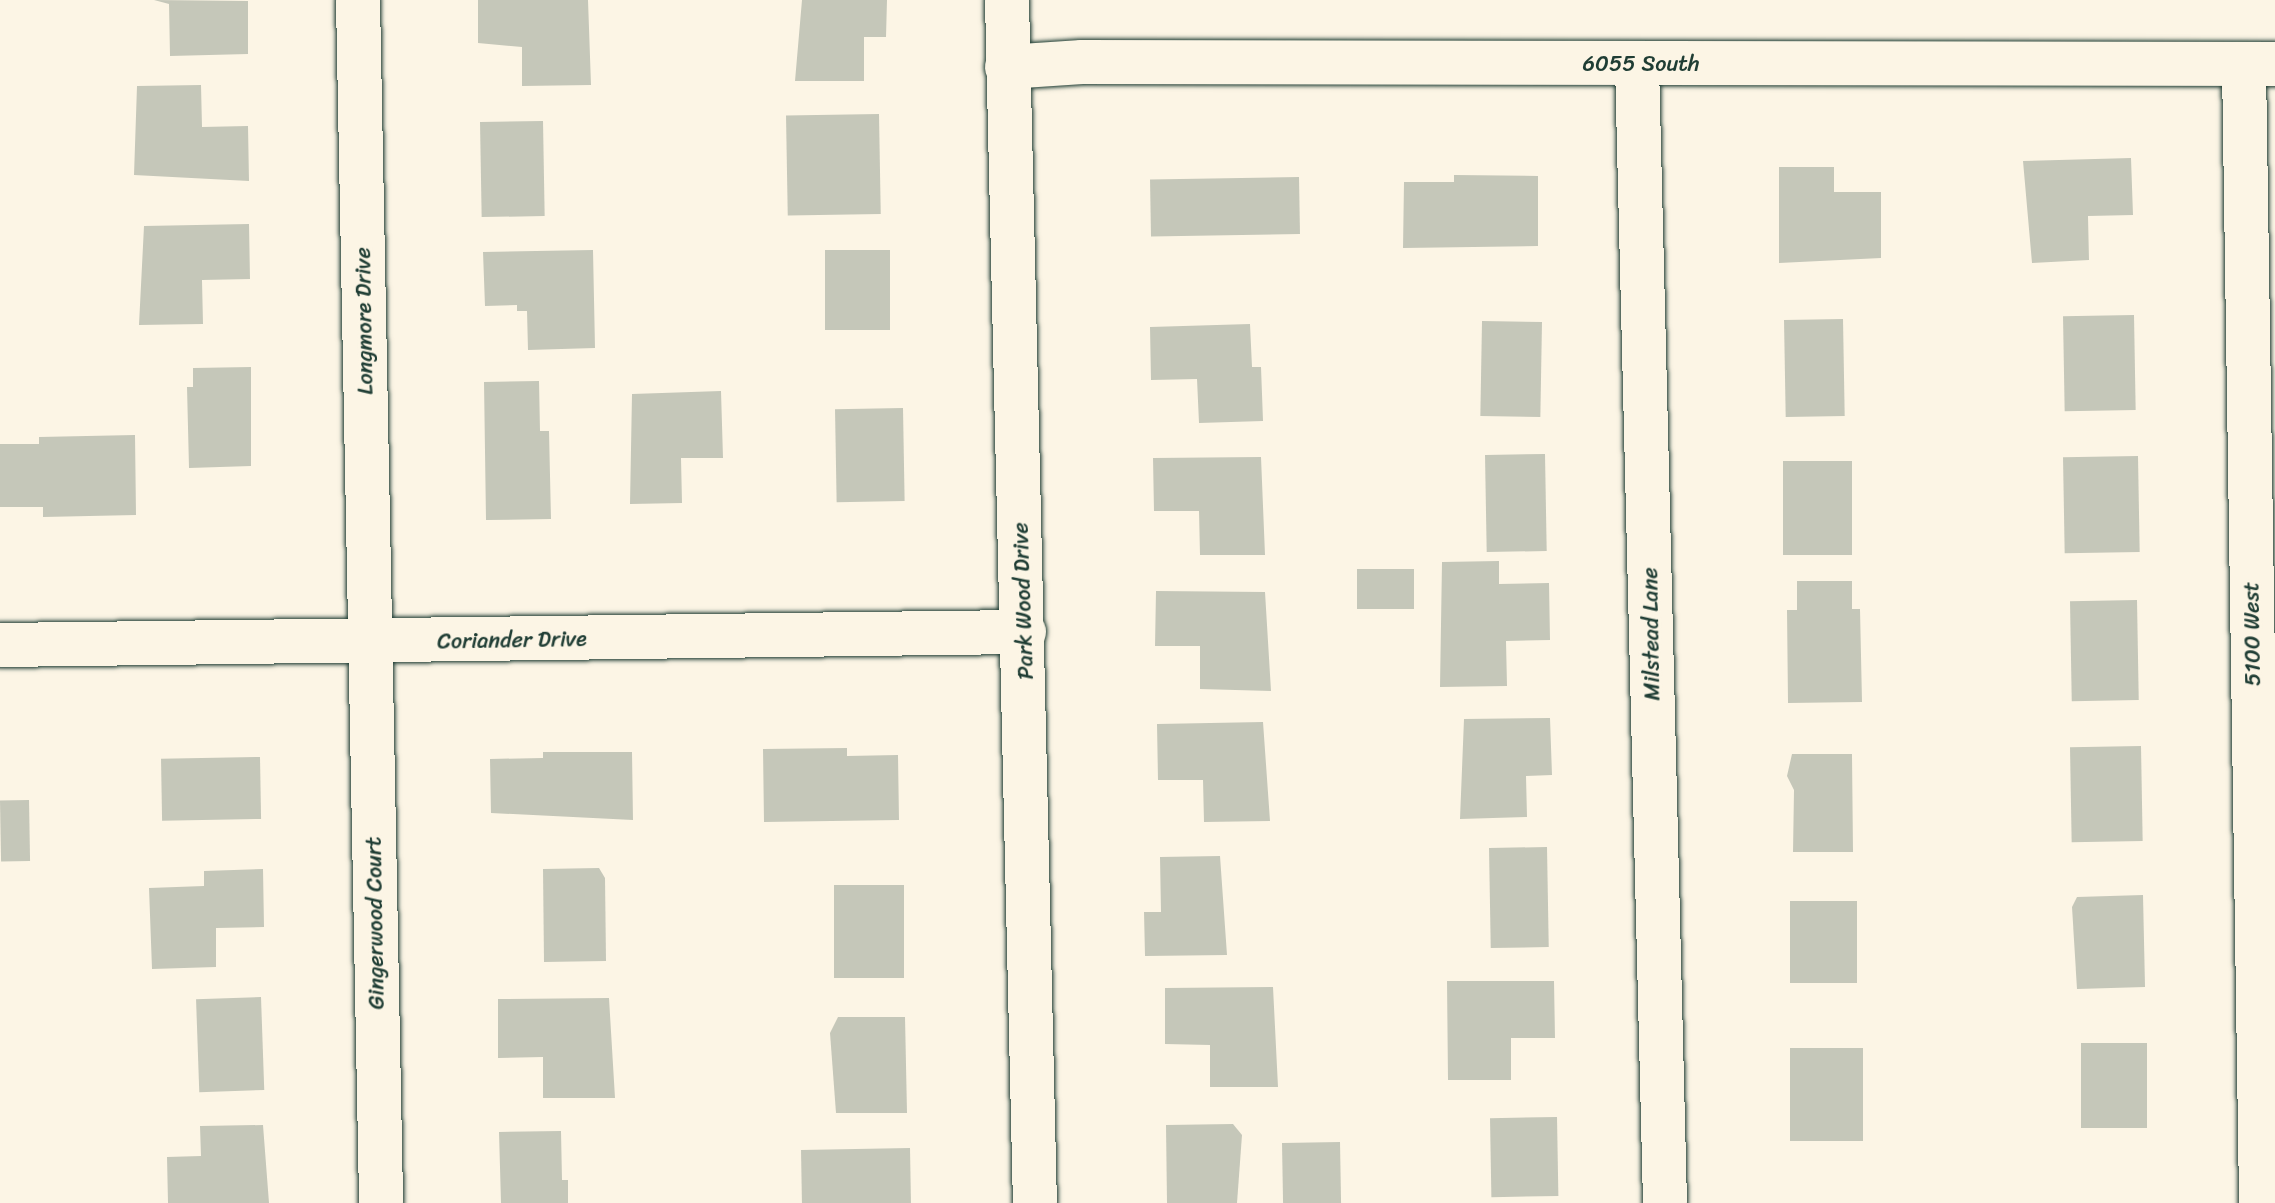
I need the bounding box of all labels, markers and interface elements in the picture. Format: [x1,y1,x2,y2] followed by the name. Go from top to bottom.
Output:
[1583,51,1699,77] street label: 6055 South
[350,247,378,395] street label: Longmore Drive
[1007,522,1039,680] street label: Park Wood Drive
[1637,567,1665,701] street label: Milstead Lane
[2238,582,2266,686] street label: 5100 West
[437,625,587,655] street label: Coriander Drive
[360,836,390,1010] street label: Gingerwood Court

